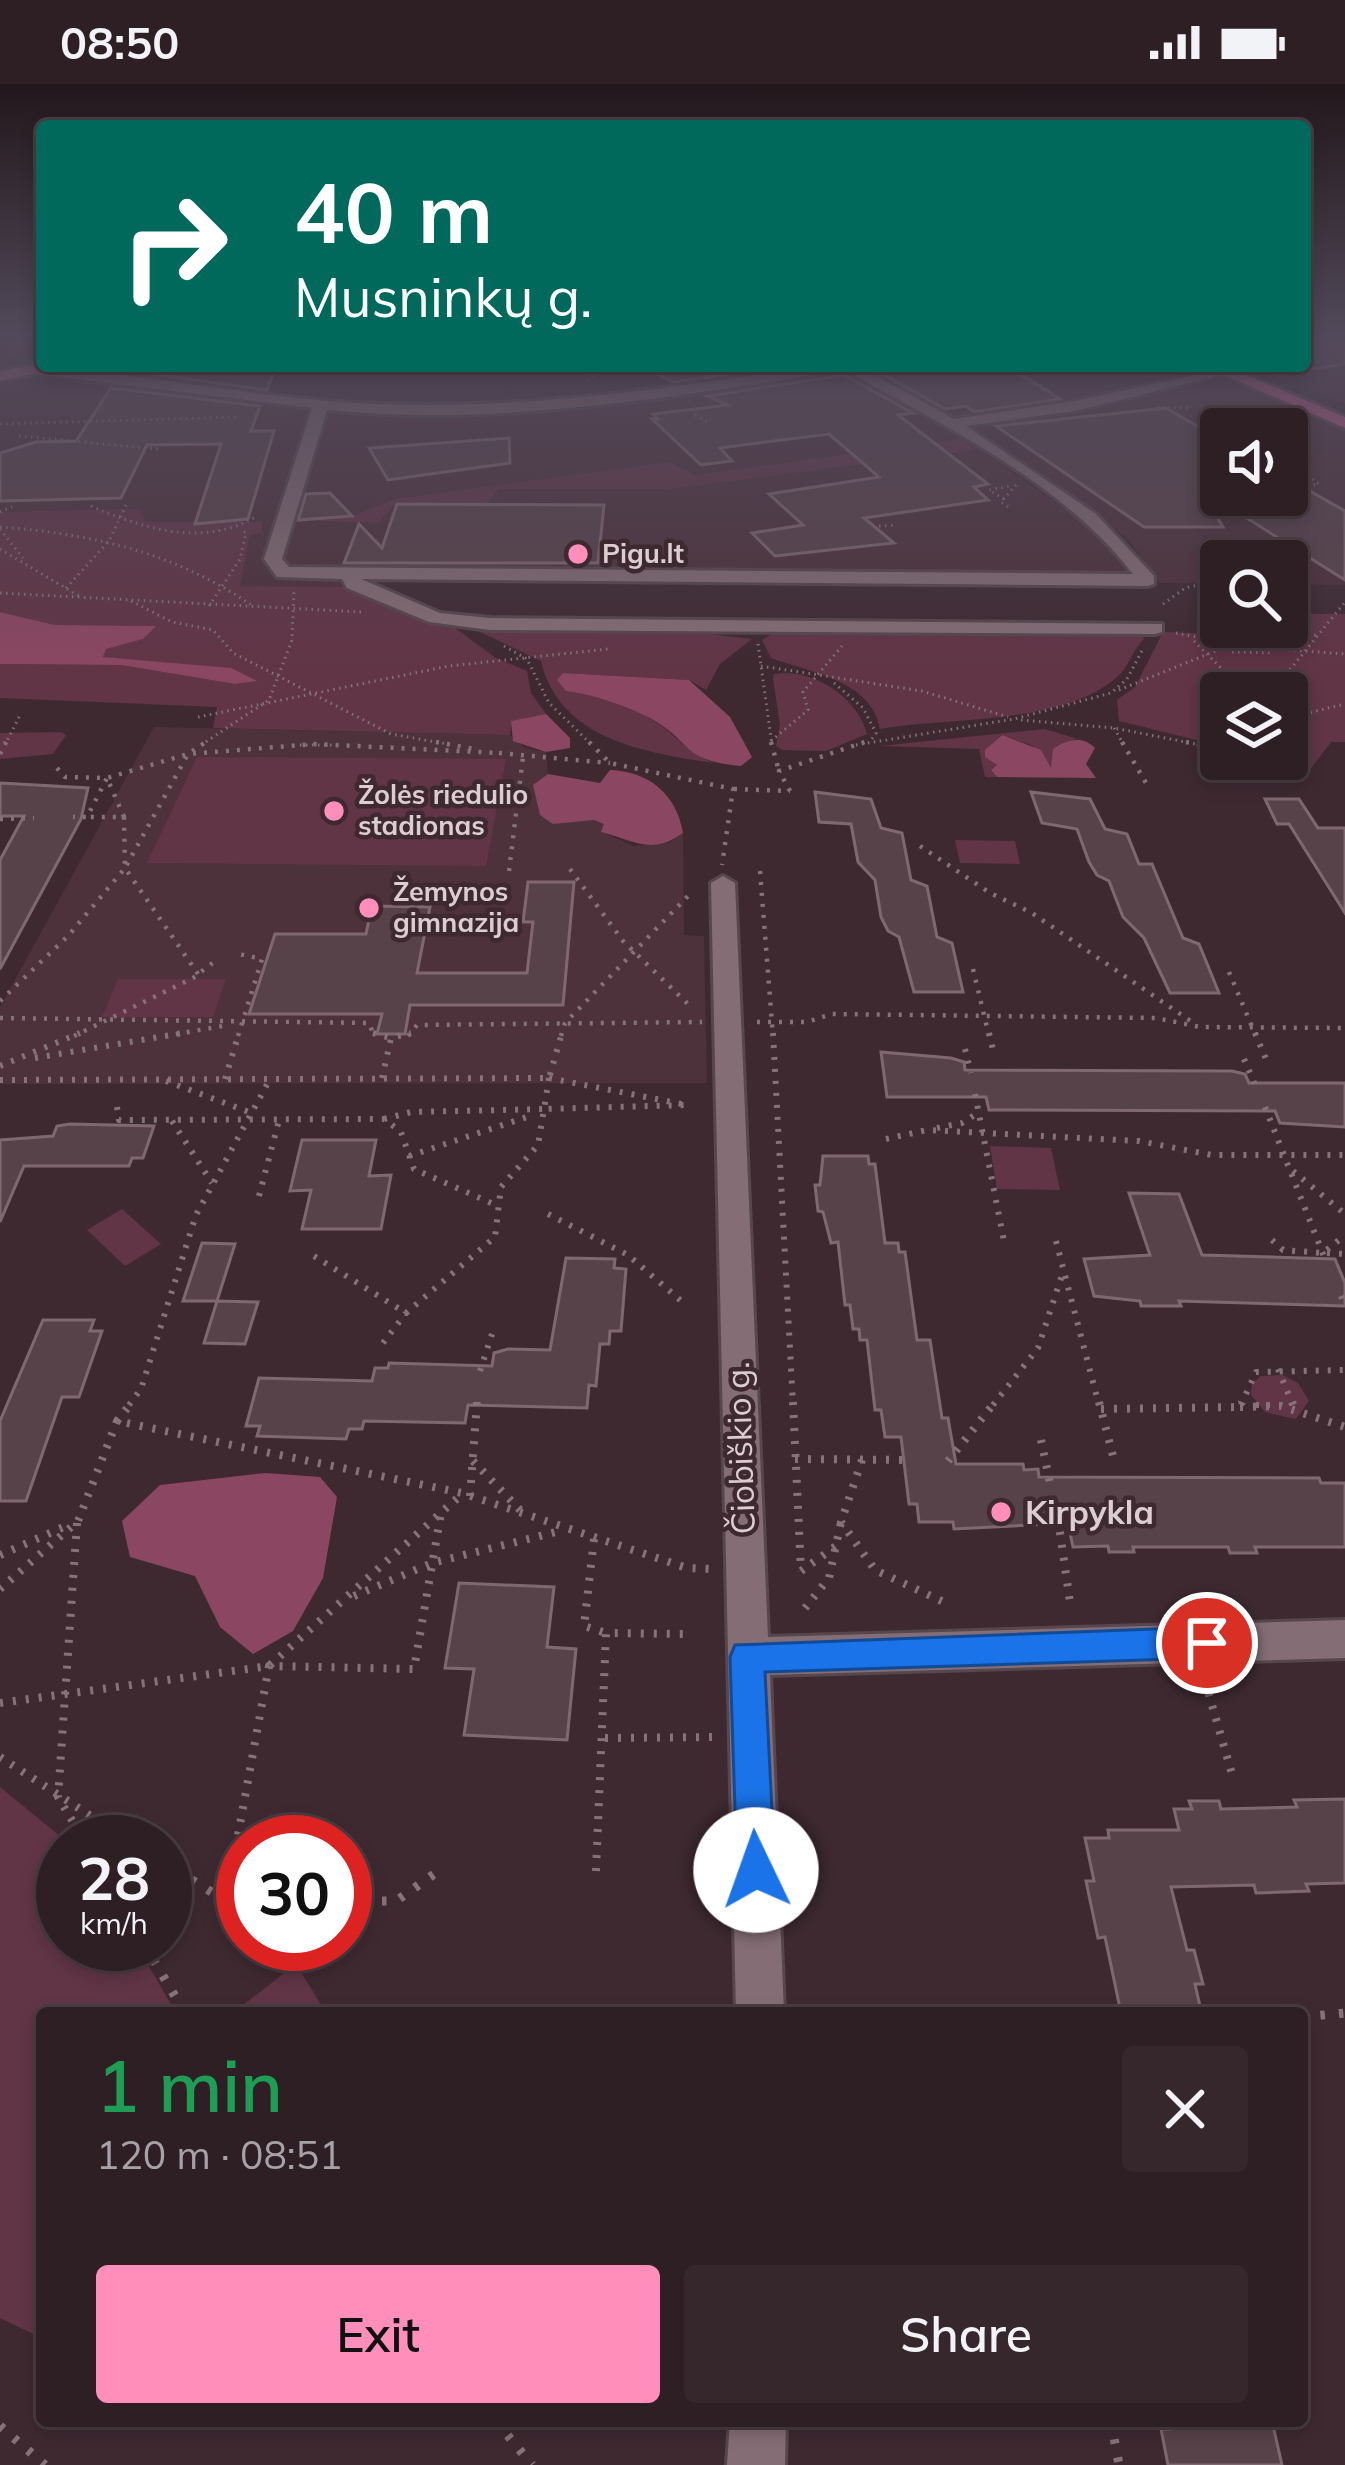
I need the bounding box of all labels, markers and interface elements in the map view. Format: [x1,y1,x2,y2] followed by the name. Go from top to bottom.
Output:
[60,14,179,70] text: 08:50
[294,159,493,264] text: 40 m
[96,168,252,324] icon: right
[294,263,592,331] text: Musninkų g.
[1200,408,1308,780] map controls
[1200,408,1308,516] button: sound
[602,536,684,570] place label: Pigu.lt
[1200,540,1308,648] button: search
[565,541,591,567] marker: Pigu.lt
[1200,672,1308,780] button: layers
[358,777,528,842] place label: Žolės riedulio stadionas
[321,798,347,824] marker: Žolės riedulio stadionas
[393,874,519,939] place label: Žemynos gimnazija
[356,895,382,921] marker: Žemynos gimnazija
[716,1361,763,1535] street label: Čiobiškio g.
[1025,1491,1154,1532] place label: Kirpykla
[988,1499,1014,1525] marker: Kirpykla
[1156,1592,1258,1694] pin
[1174,1610,1240,1676] icon: arrive
[693,1807,819,1933] position arrow
[216,1815,372,1971] speed limit sign: 30
[78,1840,150,1915] text: 28
[80,1904,148,1942] text: km/h
[96,2040,283,2130] text: 1 min
[1122,2046,1248,2172] button: close
[96,2130,342,2179] text: 120 m · 08:51
[96,2265,660,2403] button: Exit
[684,2265,1248,2403] button: Share

